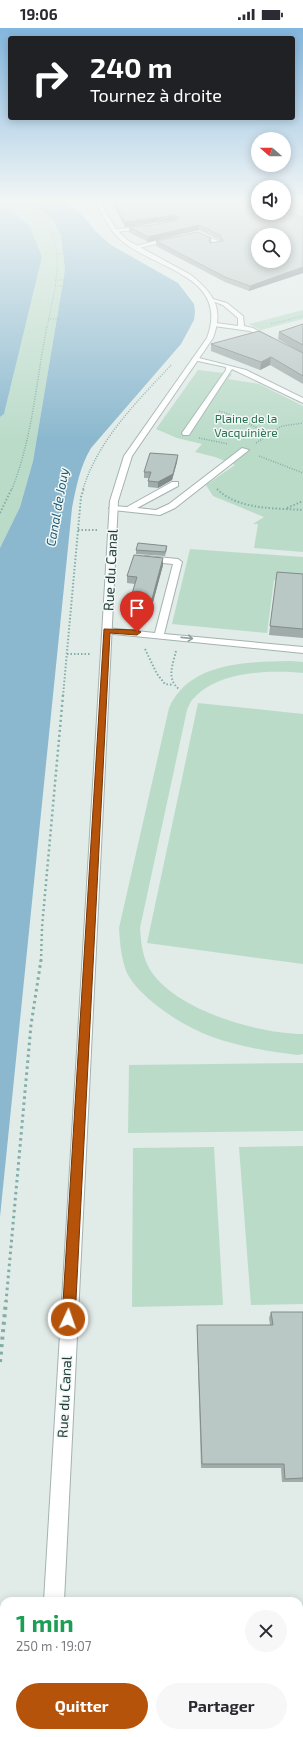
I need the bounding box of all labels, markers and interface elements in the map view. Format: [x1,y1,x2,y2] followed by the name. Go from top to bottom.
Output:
[20,5,58,23] text: 19:06
[90,50,173,84] text: 240 m
[24,52,76,104] icon: right
[90,84,222,106] text: Tournez à droite
[251,132,291,172] north arrow
[251,132,291,268] map controls
[251,180,291,220] button: sound
[251,228,291,268] button: search
[214,411,278,439] park label: Plaine de la Vacquinière
[42,467,72,547] water label: Canal de Jouy
[99,528,121,611] street label: Rue du Canal
[120,591,154,632] pin
[126,597,148,619] icon: arrive
[180,634,193,641] one-way arrow
[47,1298,89,1340] position arrow
[53,1355,75,1438] street label: Rue du Canal
[16,1608,74,1637] text: 1 min
[245,1610,287,1652] button: close
[16,1638,91,1654] text: 250 m · 19:07
[16,1683,148,1729] button: Quitter
[156,1683,287,1729] button: Partager

